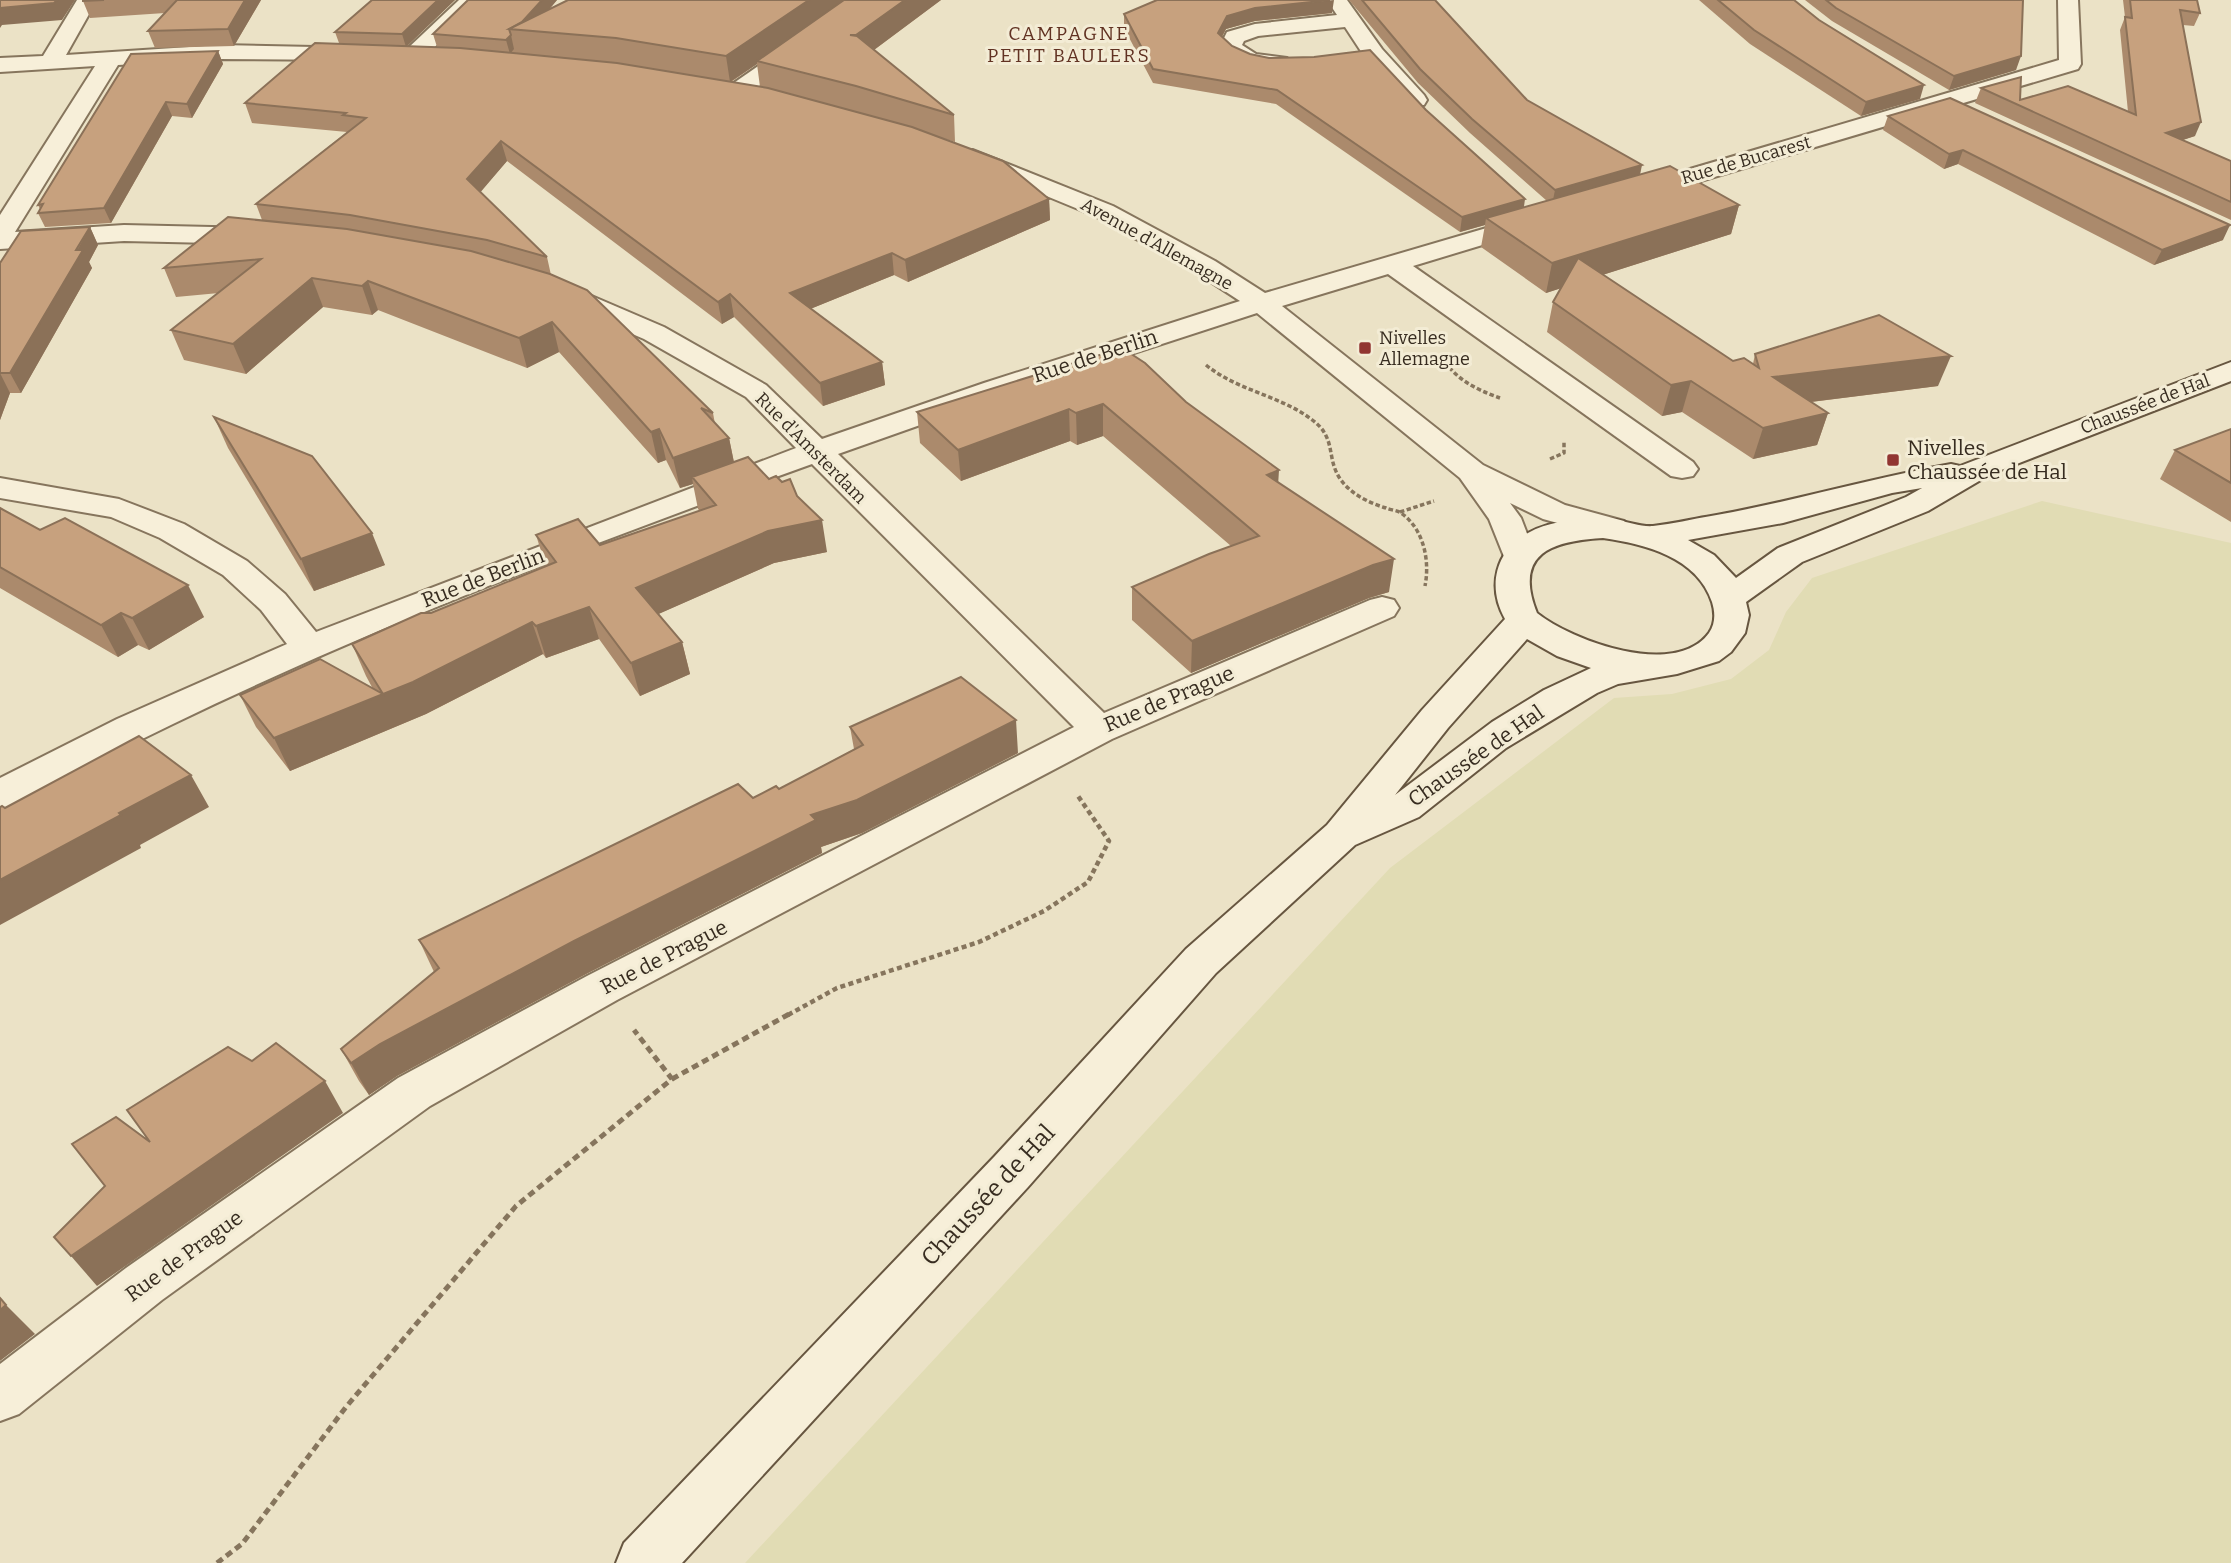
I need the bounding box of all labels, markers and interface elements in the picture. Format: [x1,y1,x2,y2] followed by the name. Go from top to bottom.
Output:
[987,22,1151,67] district label: CAMPAGNE PETIT BAULERS
[1679,131,1814,189] street label: Rue de Bucarest
[1077,193,1237,295] street label: Avenue d'Allemagne
[1029,324,1161,388] street label: Rue de Berlin
[1379,327,1470,370] place label: Nivelles Allemagne
[1357,340,1373,356] marker: Nivelles Allemagne
[2077,369,2213,439] street label: Chaussée de Hal
[751,388,871,508] street label: Rue d'Amsterdam
[1907,435,2067,485] place label: Nivelles Chaussée de Hal
[1885,452,1901,468] marker: Nivelles Chaussée de Hal
[418,543,548,613] street label: Rue de Berlin
[1100,660,1238,738] street label: Rue de Prague
[1403,700,1549,812] street label: Chaussée de Hal
[596,914,732,1000] street label: Rue de Prague
[915,1119,1061,1271] street label: Chaussée de Hal
[120,1205,248,1307] street label: Rue de Prague

